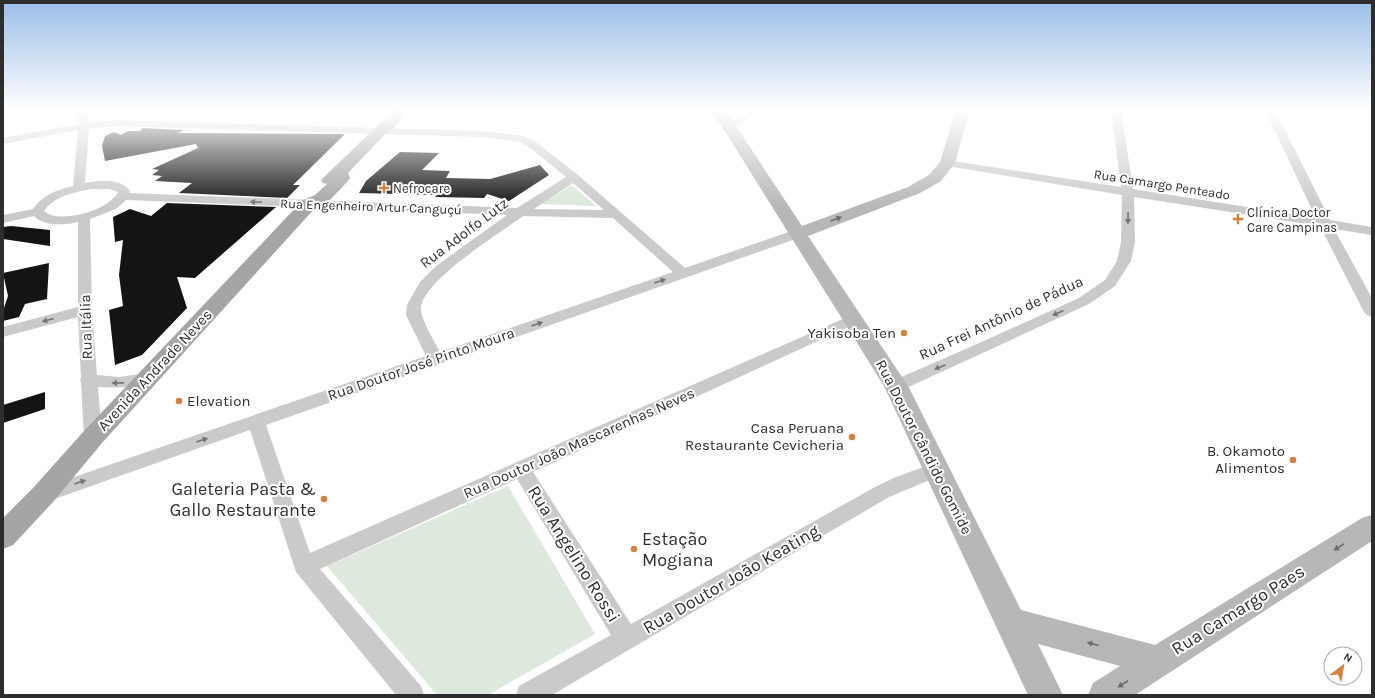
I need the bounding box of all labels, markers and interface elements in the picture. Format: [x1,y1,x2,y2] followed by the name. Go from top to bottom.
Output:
[1093,166,1231,203] street label: Rua Camargo Penteado
[393,181,450,196] place label: Nefrocare
[378,182,390,194] marker: Nefrocare
[416,194,512,272] street label: Rua Adolfo Lutz
[280,196,462,217] street label: Rua Engenheiro Artur Canguçú
[250,198,262,205] one-way arrow
[1247,205,1337,235] place label: Clínica Doctor Care Campinas
[1125,212,1131,225] one-way arrow
[1232,213,1244,225] marker: Clínica Doctor Care Campinas
[830,216,842,222] one-way arrow
[916,272,1086,364] street label: Rua Frei Antônio de Pádua
[654,278,666,284] one-way arrow
[76,294,96,360] street label: Rua Itália
[94,306,216,434] street label: Avenida Andrade Neves
[1052,310,1064,316] one-way arrow
[42,317,54,323] one-way arrow
[531,321,543,327] one-way arrow
[325,324,517,404] street label: Rua Doutor José Pinto Moura
[808,324,896,342] place label: Yakisoba Ten
[899,328,909,338] marker: Yakisoba Ten
[872,357,976,537] street label: Rua Doutor Cândido Gomide
[934,364,945,370] one-way arrow
[112,379,124,386] one-way arrow
[461,384,697,502] street label: Rua Doutor João Mascarenhas Neves
[187,392,251,410] place label: Elevation
[174,396,184,406] marker: Elevation
[685,419,844,454] place label: Casa Peruana Restaurante Cevicheria
[847,432,857,442] marker: Casa Peruana Restaurante Cevicheria
[197,437,209,443] one-way arrow
[1207,442,1285,477] place label: B. Okamoto Alimentos
[1288,455,1298,465] marker: B. Okamoto Alimentos
[170,478,316,521] place label: Galeteria Pasta & Gallo Restaurante
[74,479,86,485] one-way arrow
[523,481,625,627] street label: Rua Angelino Rossi
[319,494,329,504] marker: Galeteria Pasta & Gallo Restaurante
[639,519,823,639] street label: Rua Doutor João Keating
[642,528,713,571] place label: Estação Mogiana
[1333,543,1345,550] one-way arrow
[629,544,639,554] marker: Estação Mogiana
[1167,560,1309,660] street label: Rua Camargo Paes
[1087,641,1099,647] one-way arrow
[1323,646,1363,686] north arrow
[1341,650,1355,665] text: N
[1117,680,1129,687] one-way arrow

